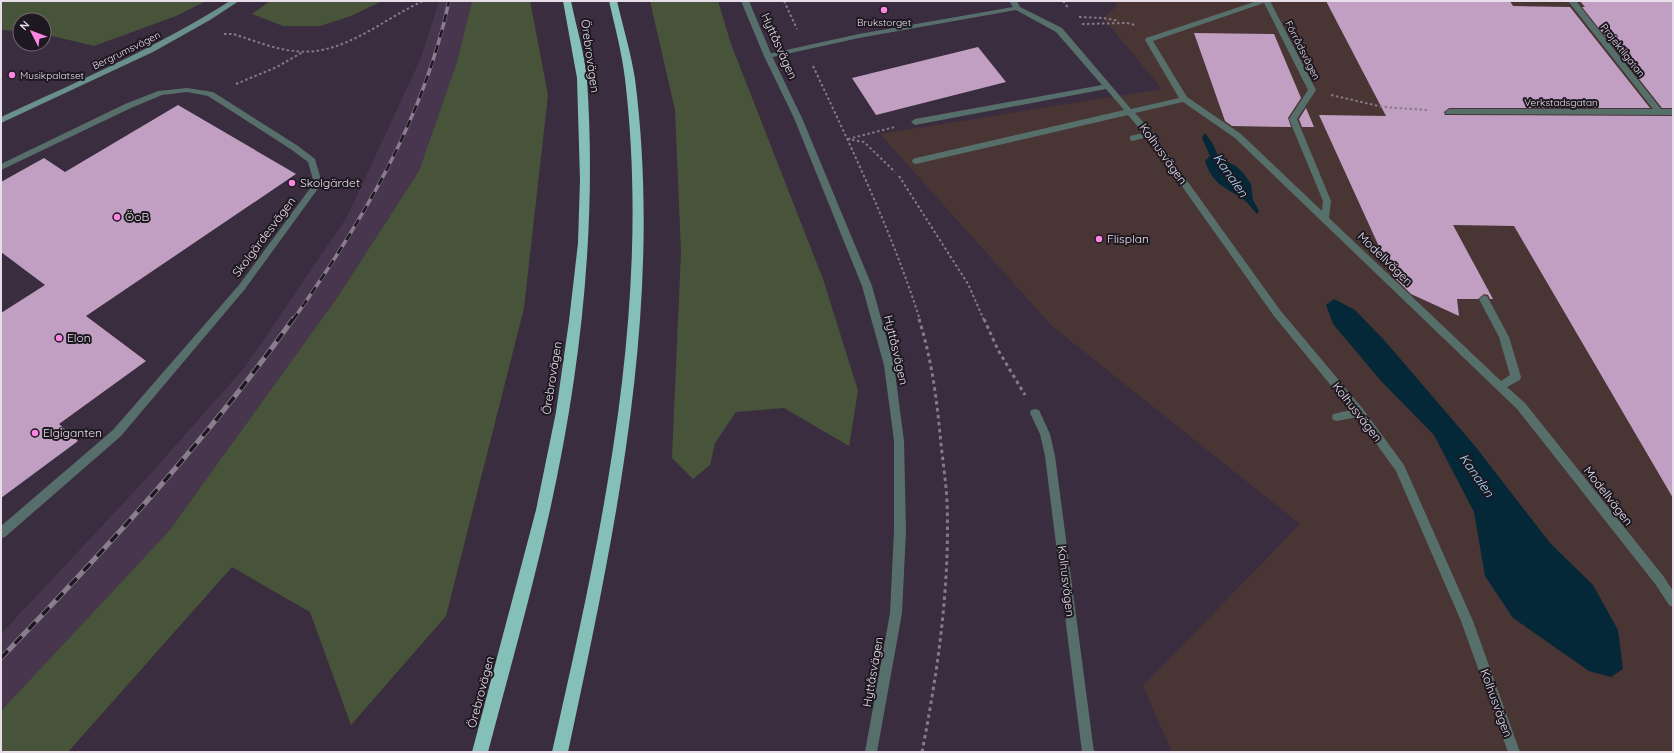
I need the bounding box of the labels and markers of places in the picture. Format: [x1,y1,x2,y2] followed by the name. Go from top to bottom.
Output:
[879,5,889,15] marker: Brukstorget
[857,16,912,29] place label: Brukstorget
[20,69,85,82] place label: Musikpalatset
[7,70,17,80] marker: Musikpalatset
[300,175,360,190] place label: Skolgärdet
[287,178,297,188] marker: Skolgärdet
[125,209,149,224] place label: ÖoB
[112,212,122,222] marker: ÖoB
[1107,231,1149,246] place label: Flisplan
[1094,234,1104,244] marker: Flisplan
[67,330,91,345] place label: Elon
[54,333,64,343] marker: Elon
[43,425,102,440] place label: Elgiganten
[30,428,40,438] marker: Elgiganten

